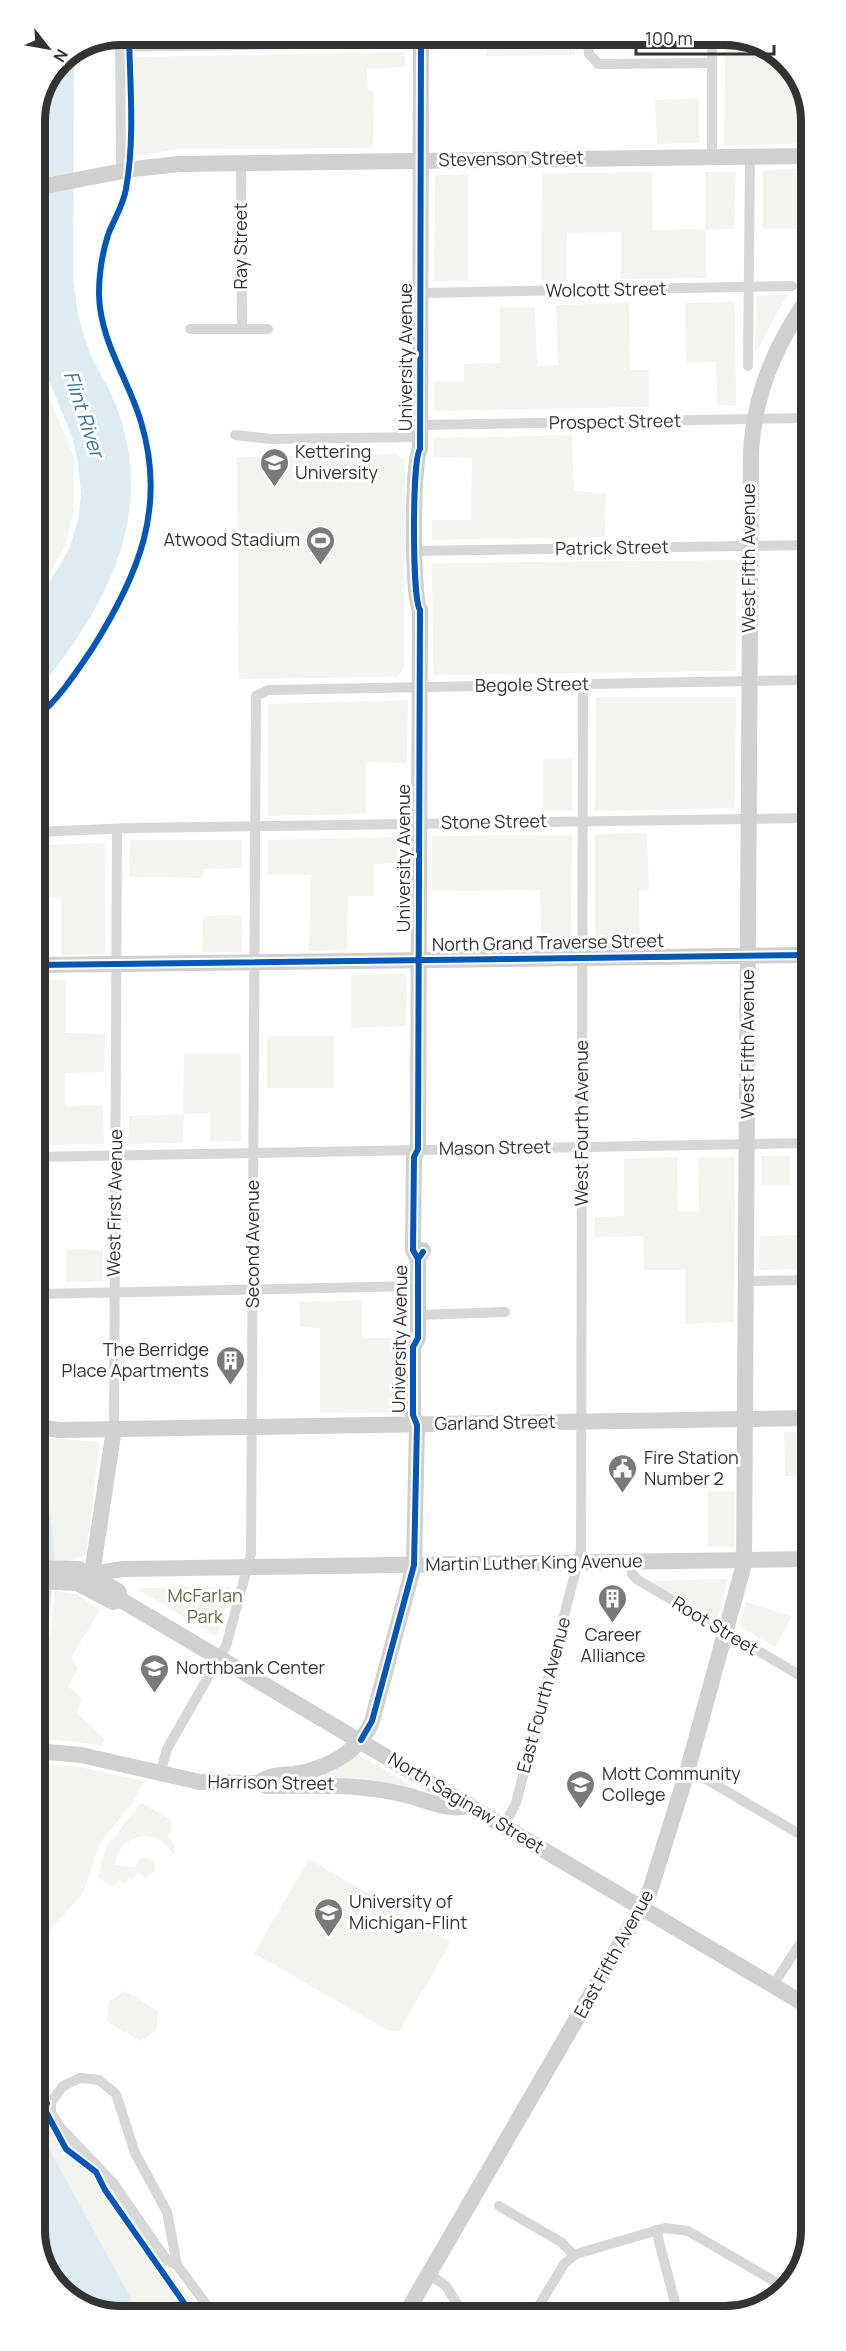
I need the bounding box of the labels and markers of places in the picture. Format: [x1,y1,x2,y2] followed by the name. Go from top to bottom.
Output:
[295,439,379,484] place label: Kettering University
[258,446,290,488] school or university icon: Kettering University
[305,524,337,566] sports icon: Atwood Stadium
[164,527,300,551] place label: Atwood Stadium
[62,1337,209,1382] place label: The Berridge Place Apartments
[214,1344,246,1386] building icon: The Berridge Place Apartments
[644,1445,739,1490] place label: Fire Station Number 2
[607,1452,639,1494] public building icon: Fire Station Number 2
[597,1582,629,1624] building icon: Career Alliance
[581,1622,645,1667] place label: Career Alliance
[139,1652,171,1694] school or university icon: Northbank Center
[176,1655,325,1679] place label: Northbank Center
[602,1761,741,1806] place label: Mott Community College
[565,1768,597,1810] school or university icon: Mott Community College
[349,1889,467,1934] place label: University of Michigan-Flint
[312,1896,344,1938] school or university icon: University of Michigan-Flint

